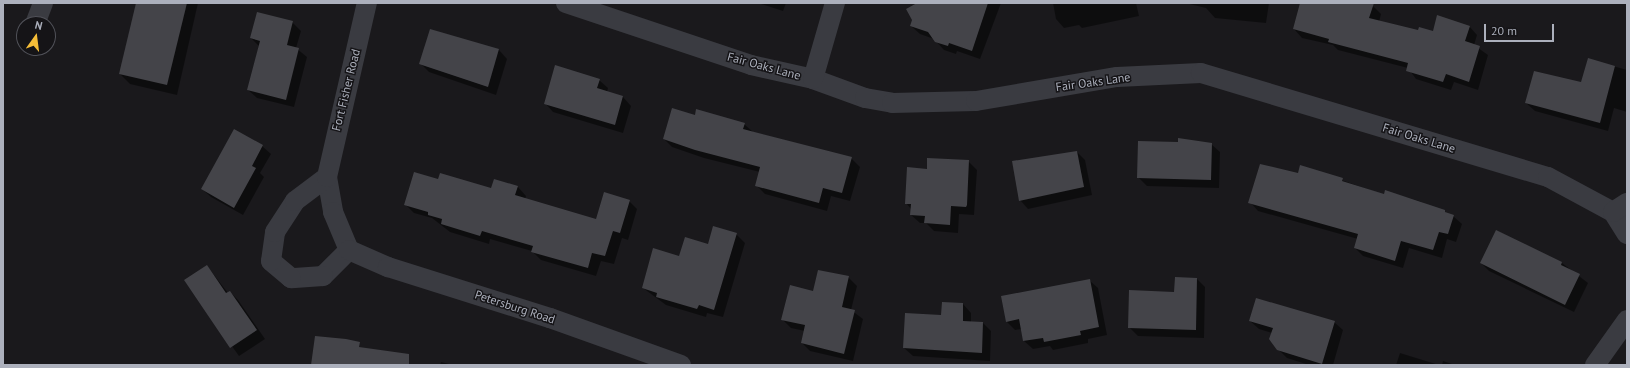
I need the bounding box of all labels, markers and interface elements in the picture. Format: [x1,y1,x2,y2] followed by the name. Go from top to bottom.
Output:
[16,16,56,56] north arrow
[1486,16,1556,42] scale bar
[33,18,44,33] text: N
[1491,23,1517,38] text: 20 m
[329,47,363,133] street label: Fort Fisher Road
[726,49,802,83] street label: Fair Oaks Lane
[1055,70,1131,94] street label: Fair Oaks Lane
[1381,120,1457,156] street label: Fair Oaks Lane
[473,287,557,327] street label: Petersburg Road

